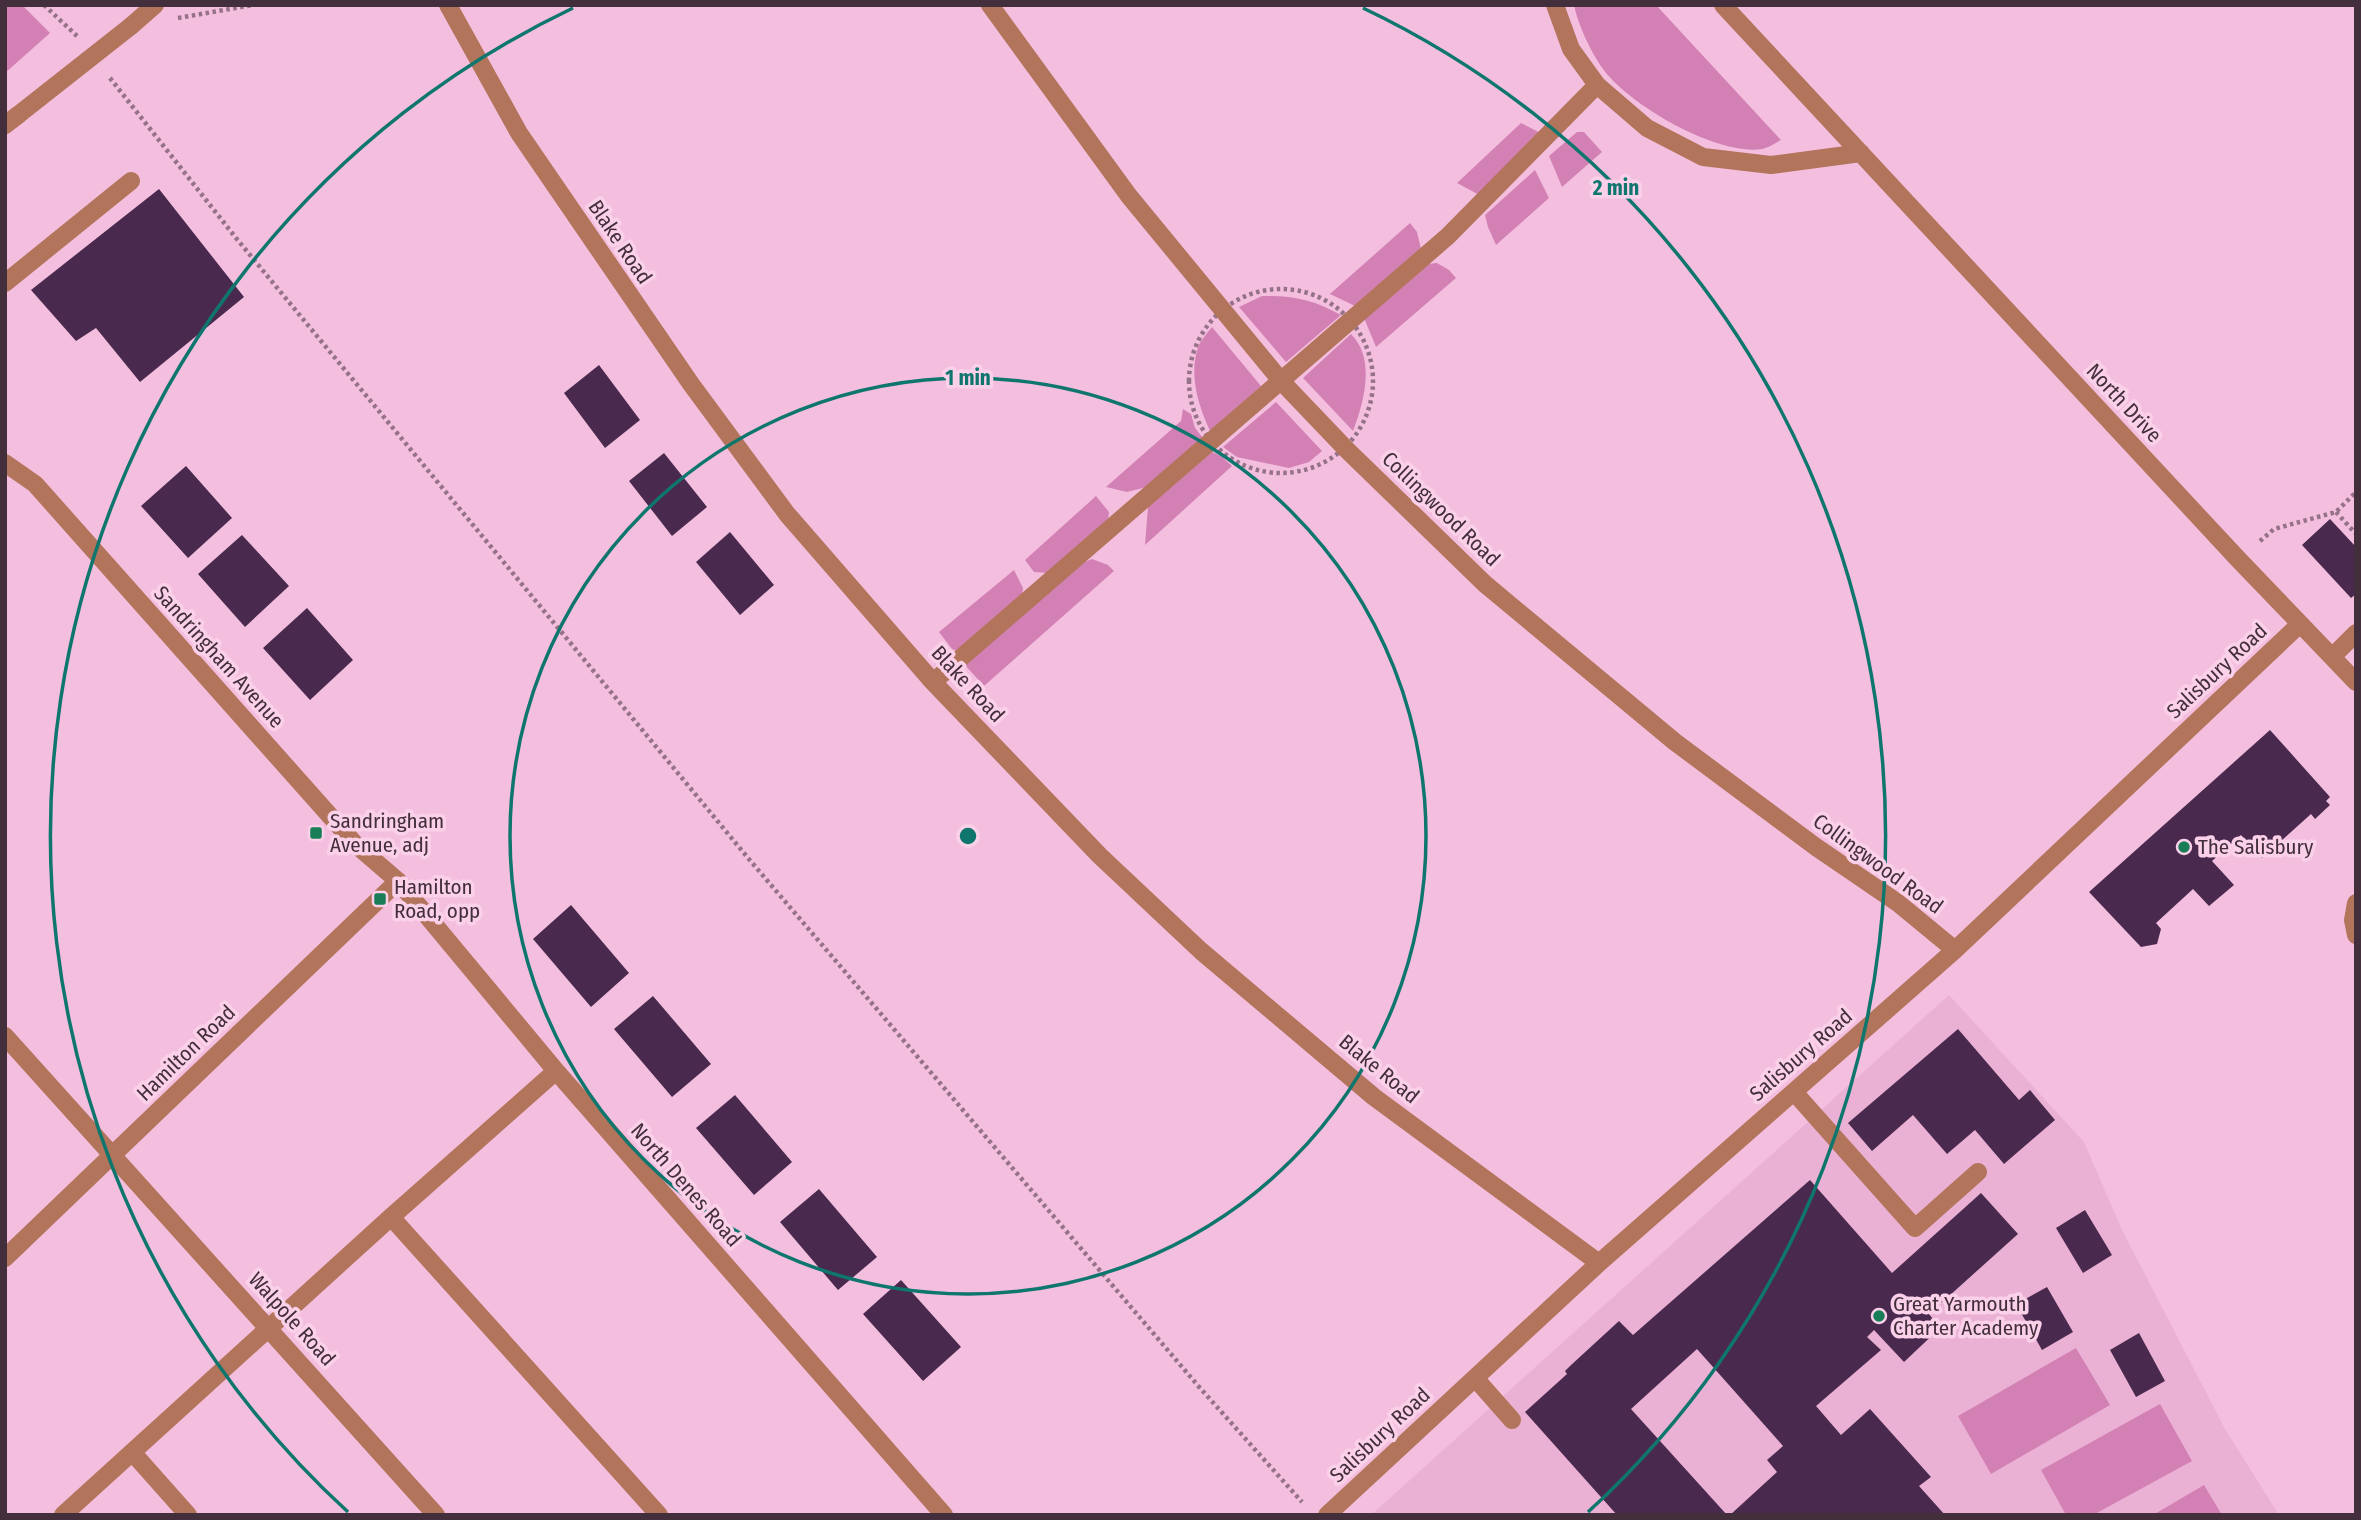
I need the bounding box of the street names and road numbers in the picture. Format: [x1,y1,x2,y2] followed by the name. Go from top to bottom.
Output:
[582,195,658,289] street label: Blake Road
[2081,358,2167,448] street label: North Drive
[1377,446,1505,572] street label: Collingwood Road
[148,581,290,733] street label: Sandringham Avenue
[2161,618,2273,724] street label: Salisbury Road
[926,640,1010,728] street label: Blake Road
[1808,808,1948,920] street label: Collingwood Road
[131,999,241,1107] street label: Hamilton Road
[1744,1003,1858,1107] street label: Salisbury Road
[1334,1029,1424,1109] street label: Blake Road
[625,1118,747,1252] street label: North Denes Road
[243,1267,341,1371] street label: Walpole Road
[1324,1382,1436,1488] street label: Salisbury Road

